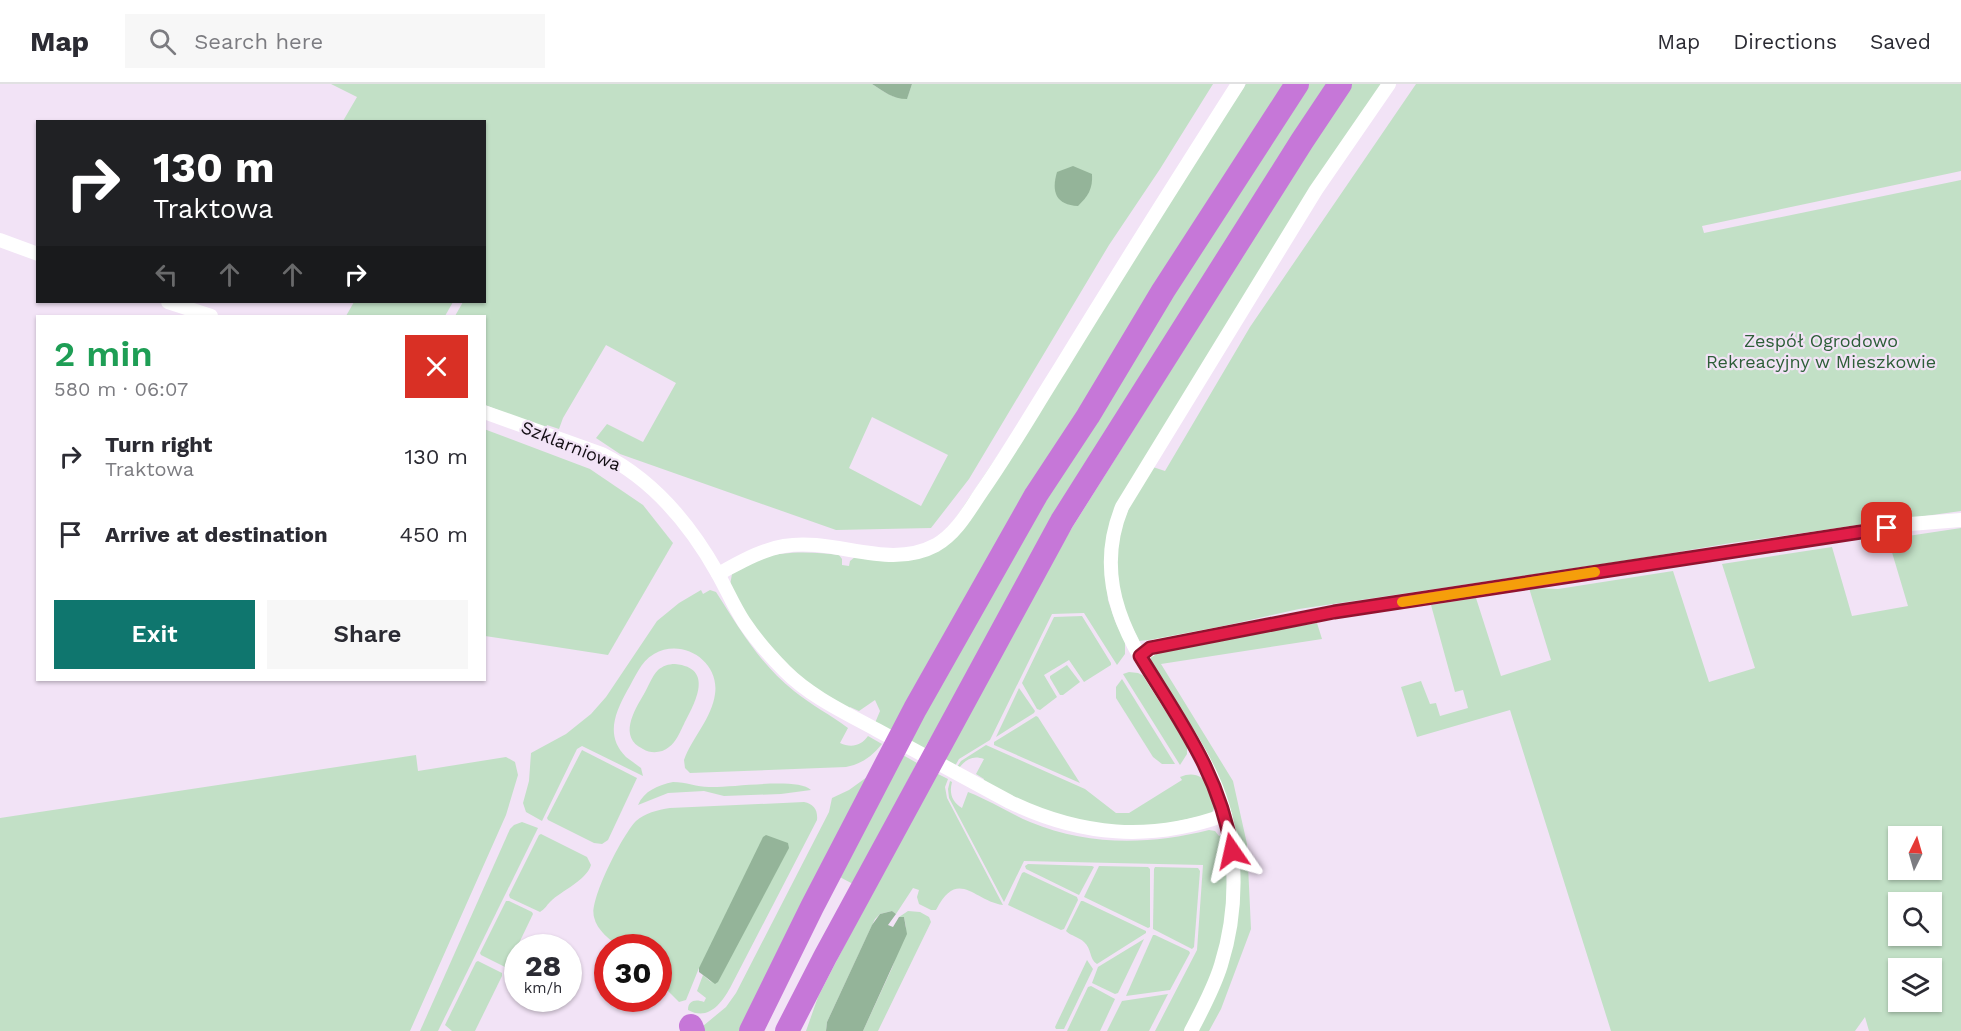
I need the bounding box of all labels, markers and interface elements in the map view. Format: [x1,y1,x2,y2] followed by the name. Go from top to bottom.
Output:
[125,14,545,68] search box
[30,25,89,58] text: Map
[146,25,179,58] icon: search
[194,29,323,54] text: Search here
[1657,29,1700,54] text: Map
[1733,29,1837,54] text: Directions
[1870,29,1931,54] text: Saved
[153,143,275,192] text: 130 m
[54,144,132,222] icon: right
[153,193,273,225] text: Traktowa
[150,258,183,291] icon: left
[213,258,246,291] icon: ahead
[276,258,309,291] icon: ahead
[339,258,372,291] icon: right
[1706,330,1936,372] park label: Zespół Ogrodowo Rekreacyjny w Mieszkowie
[54,333,153,375] text: 2 min
[405,335,468,398] button: close
[54,377,188,401] text: 580 m · 06:07
[518,416,624,475] street label: Szklarniowa
[105,432,212,457] text: Turn right
[54,440,87,473] icon: right
[404,444,468,469] text: 130 m
[105,457,194,481] text: Traktowa
[1861,502,1912,553] pin
[1870,511,1903,544] icon: arrive
[54,518,87,551] icon: arrive
[105,522,328,547] text: Arrive at destination
[400,522,468,547] text: 450 m
[54,600,255,669] button: Exit
[267,600,468,669] button: Share
[1200,819,1264,883] position arrow
[1888,826,1942,880] north arrow
[1888,826,1942,1012] map controls
[1888,892,1942,946] button: search
[594,934,672,1012] speed limit sign: 30
[525,948,561,983] text: 28
[1888,958,1942,1012] button: layers
[524,979,562,997] text: km/h

